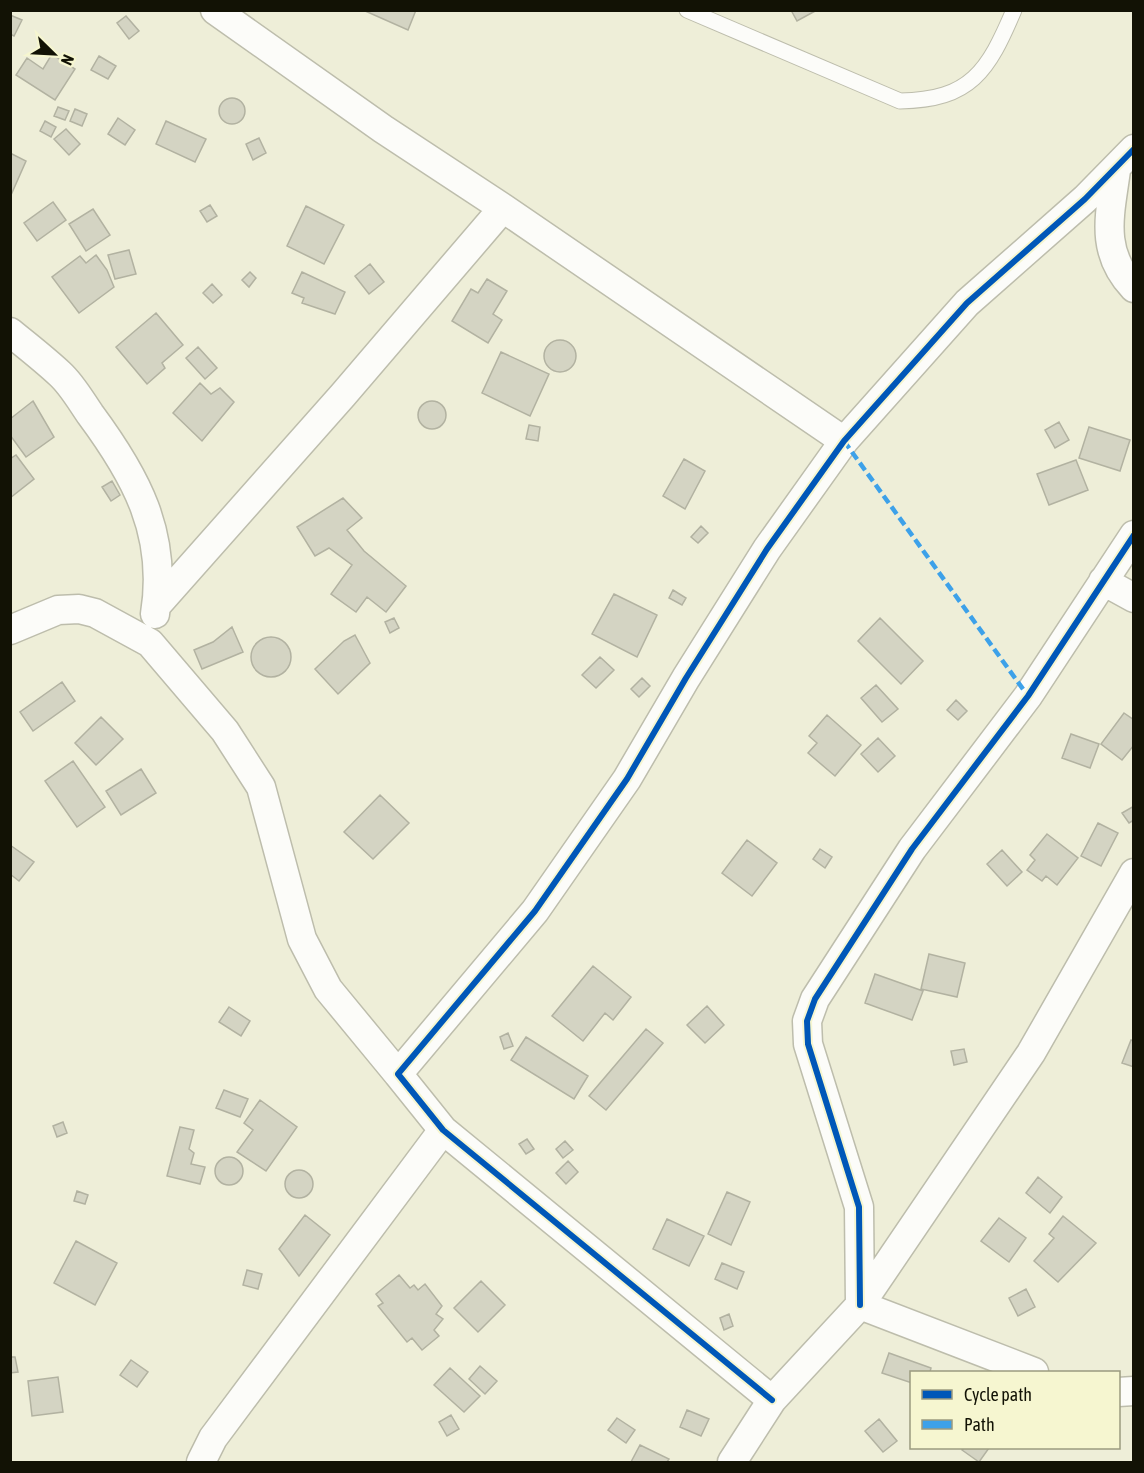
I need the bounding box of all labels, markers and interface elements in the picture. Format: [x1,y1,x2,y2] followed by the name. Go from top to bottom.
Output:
[24,24,84,84] north arrow
[58,52,78,68] text: N
[910,1371,1120,1449] legend
[964,1384,1032,1405] text: Cycle path
[964,1414,995,1435] text: Path

